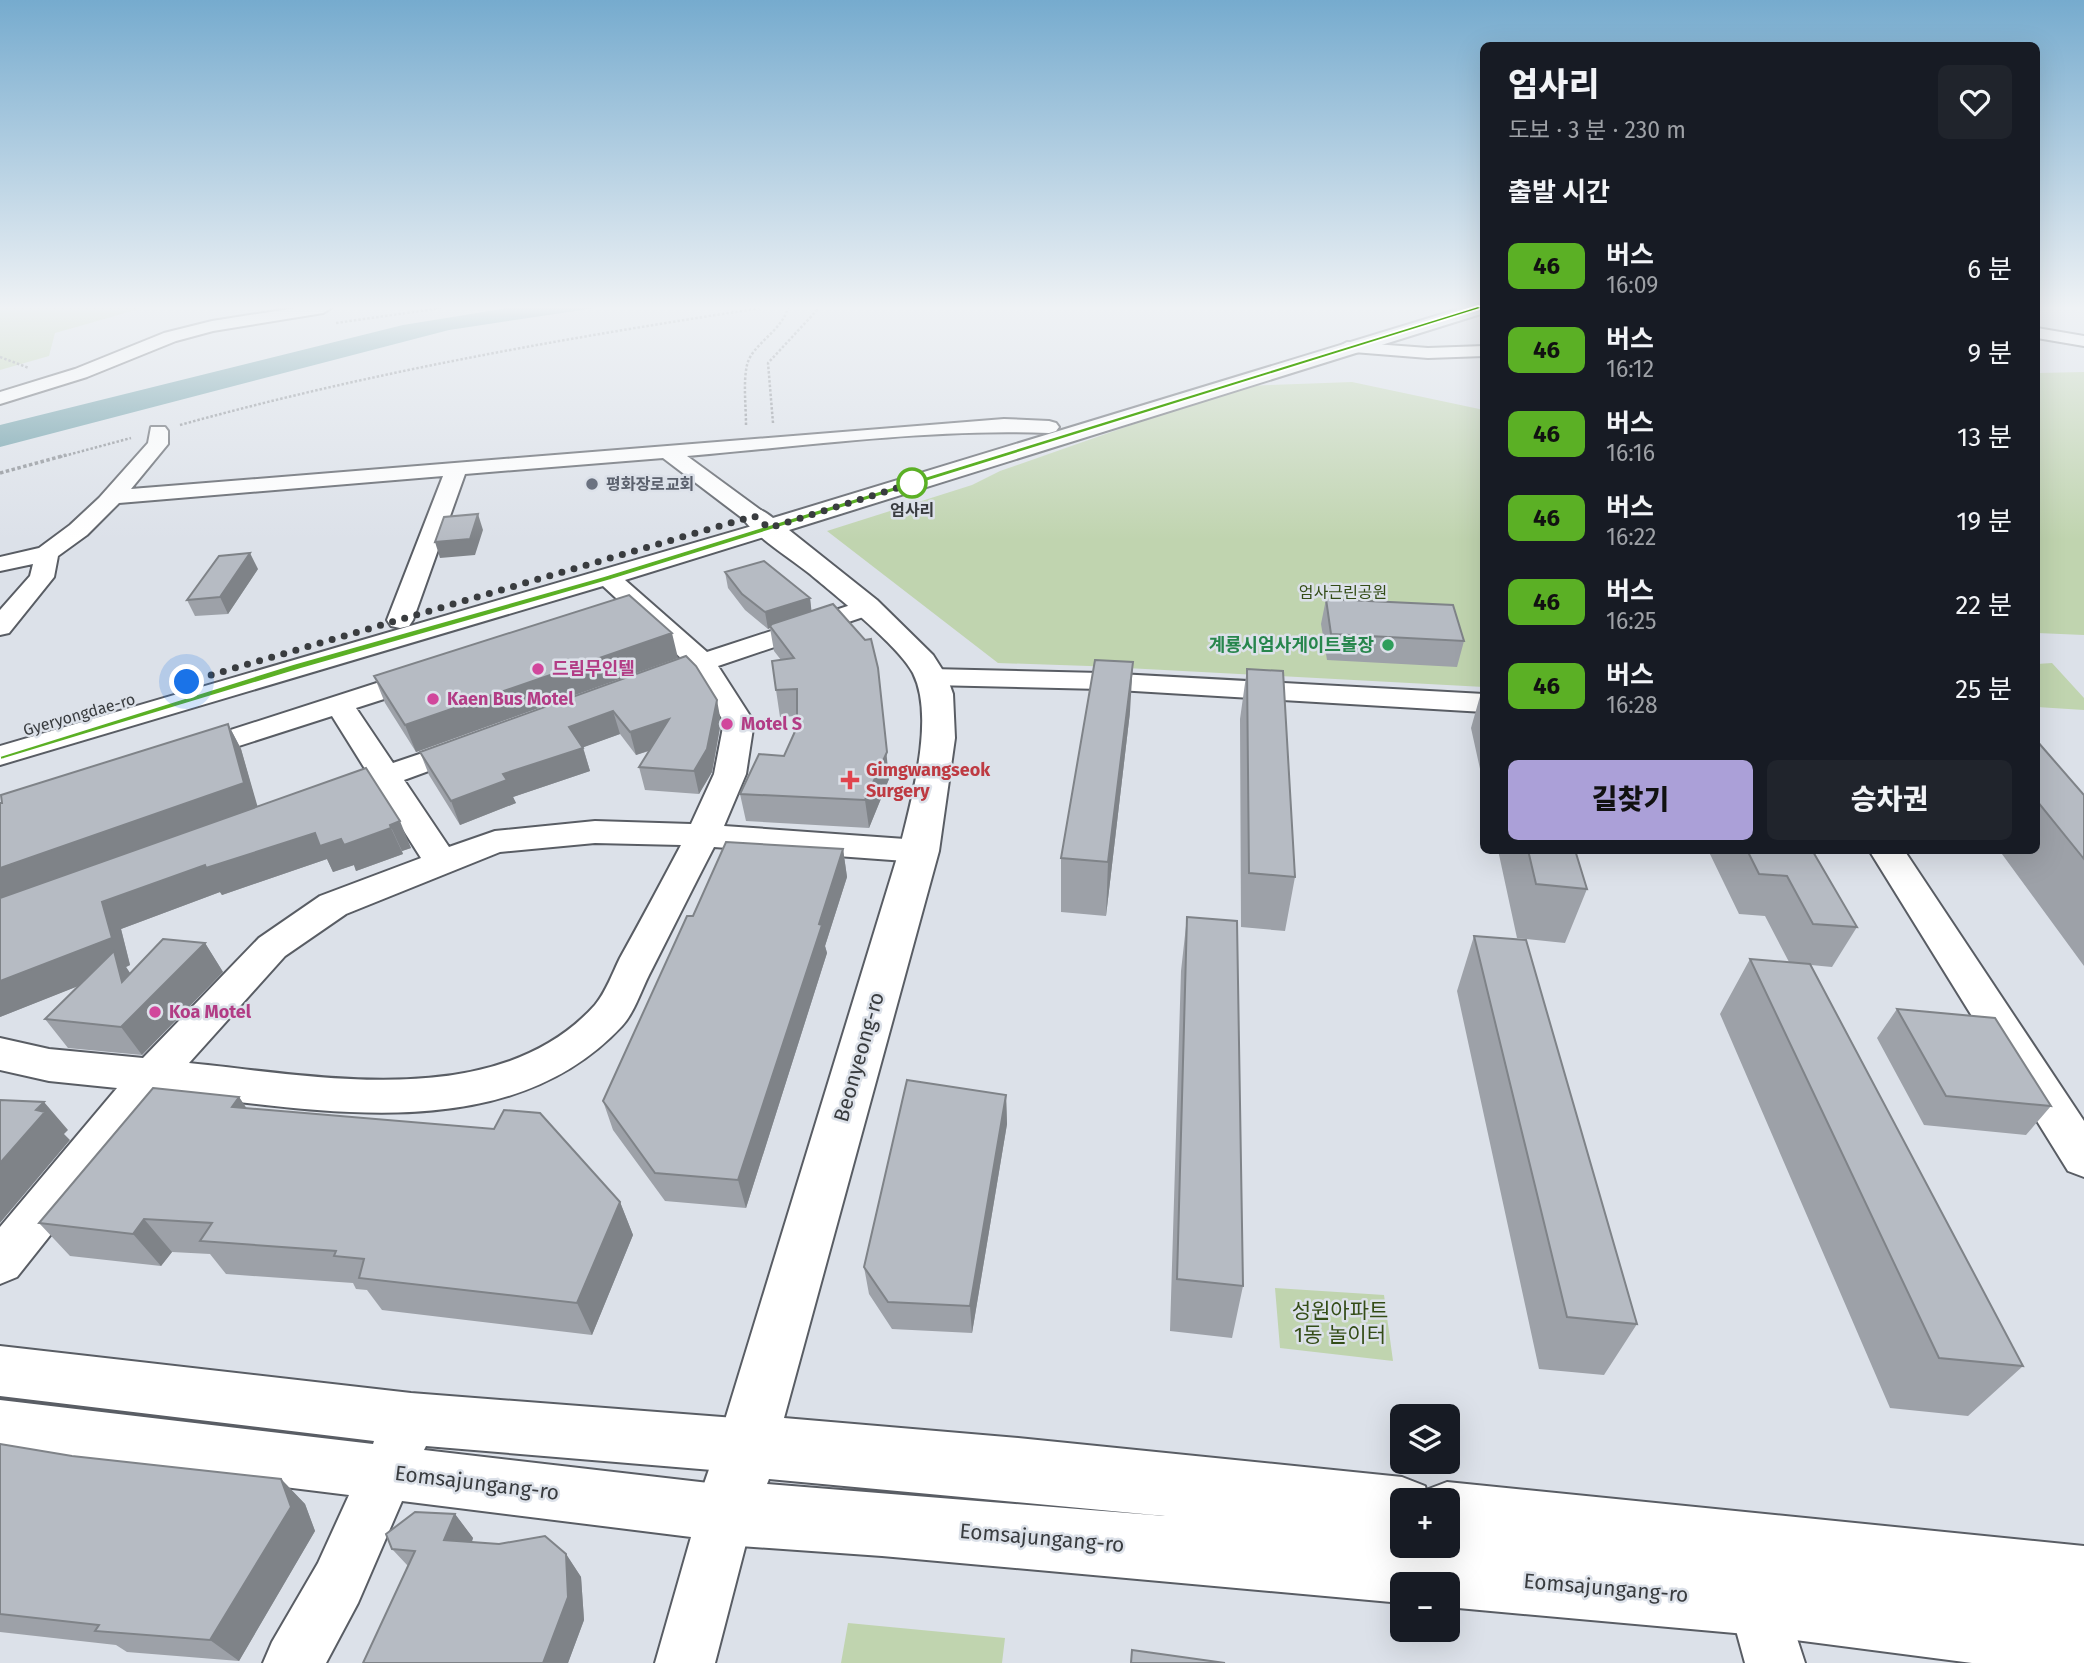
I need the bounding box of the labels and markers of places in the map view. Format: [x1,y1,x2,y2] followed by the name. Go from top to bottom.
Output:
[897,468,927,498] marker: 엄사리
[606,475,694,494] place label: 평화장로교회
[584,476,600,492] marker: 평화장로교회
[890,501,934,520] place label: 엄사리
[1208,634,1374,656] place label: 계룡시엄사게이트볼장
[1380,637,1396,653] marker: 계룡시엄사게이트볼장
[552,658,635,680] place label: 드림무인텔
[530,661,546,677] marker: 드림무인텔
[447,688,574,710] place label: Kaen Bus Motel
[425,691,441,707] marker: Kaen Bus Motel
[741,713,802,735] place label: Motel S
[719,716,735,732] marker: Motel S
[866,759,991,802] place label: Gimgwangseok Surgery
[840,770,860,790] marker: Gimgwangseok Surgery
[169,1001,252,1023] place label: Koa Motel
[147,1004,163,1020] marker: Koa Motel

